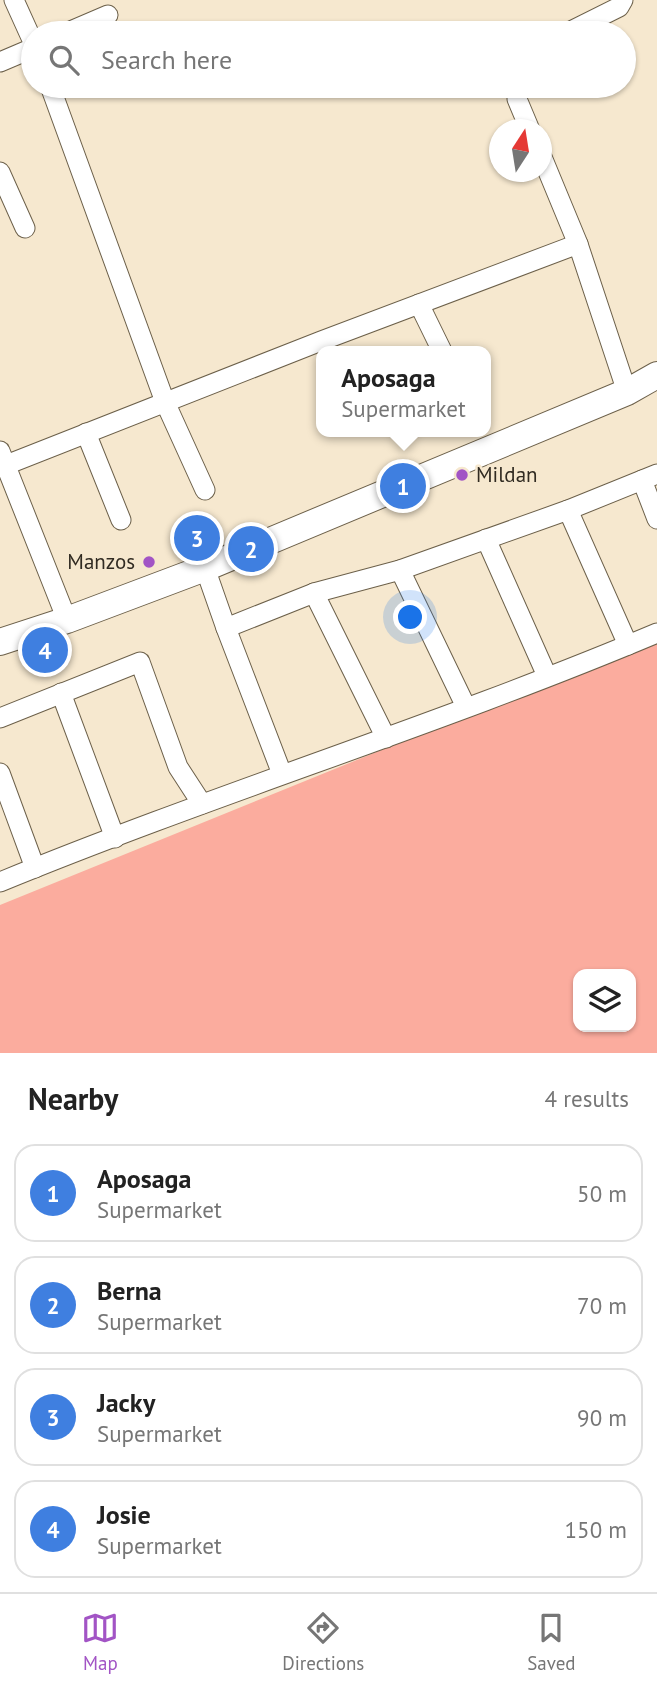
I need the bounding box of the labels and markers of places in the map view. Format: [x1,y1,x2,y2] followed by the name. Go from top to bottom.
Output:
[380,460,426,512] pin: 1
[476,461,538,488] place label: Mildan
[454,467,470,483] marker: Mildan
[174,512,220,564] pin: 3
[228,523,274,575] pin: 2
[67,548,135,575] place label: Manzos
[141,554,157,570] marker: Manzos
[22,624,68,676] pin: 4

